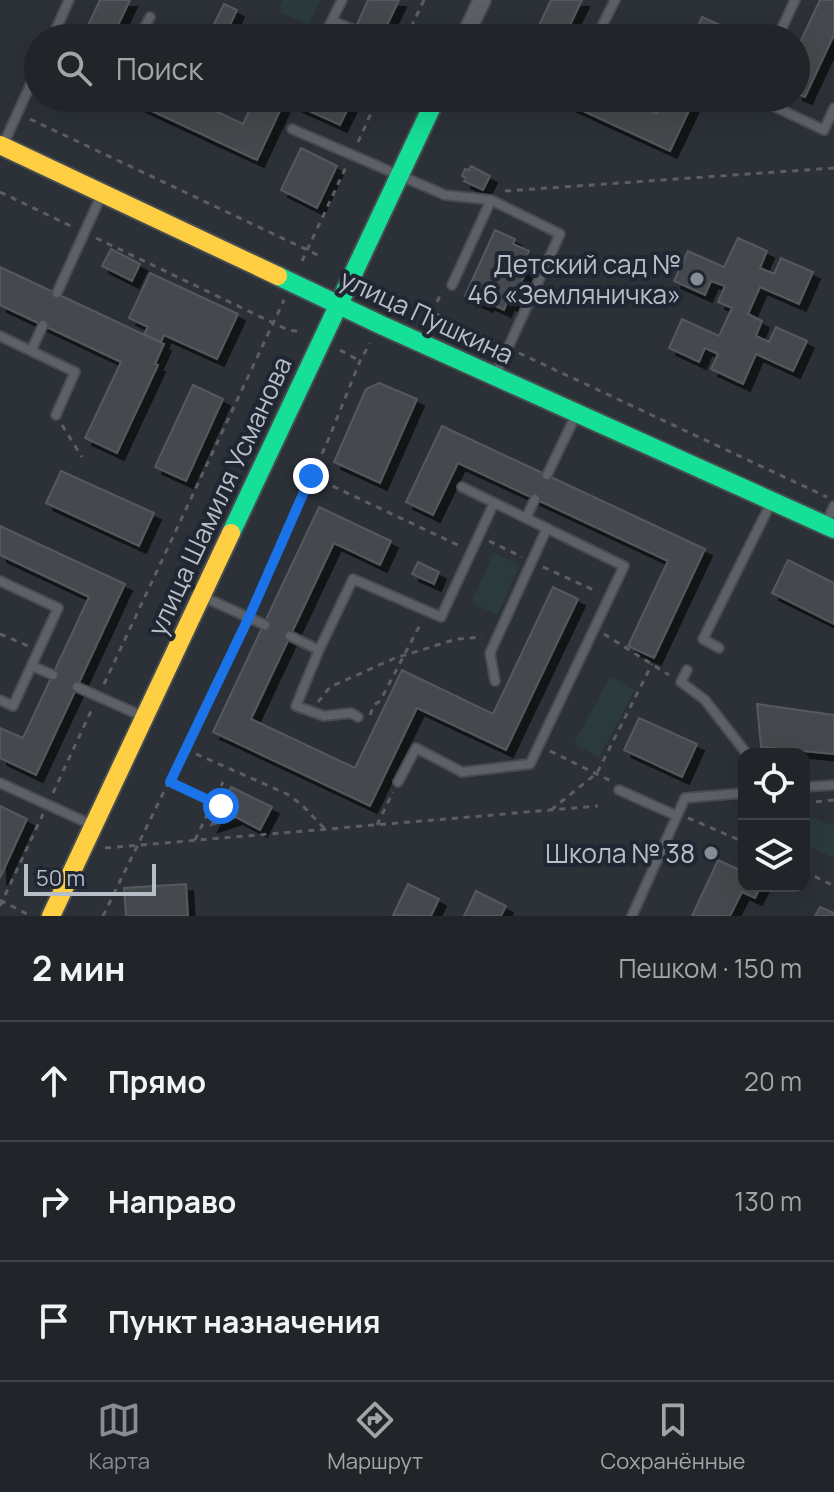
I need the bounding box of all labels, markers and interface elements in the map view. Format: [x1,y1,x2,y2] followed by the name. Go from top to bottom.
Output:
[24,24,810,112] search box
[52,46,96,90] icon: search
[116,48,203,89] text: Поиск
[467,246,681,312] place label: Детский сад № 46 «Земляничка»
[334,260,520,372] street label: улица Пушкина
[688,270,706,288] marker: Детский сад № 46 «Земляничка»
[138,351,300,641] street label: улица Шамиля Усманова
[293,458,329,494] route end
[738,748,810,892] map controls
[738,748,810,820] button: locate
[203,788,239,824] route start
[738,820,810,892] button: layers
[545,835,695,871] place label: Школа № 38
[702,844,720,862] marker: Школа № 38
[24,860,156,896] scale bar
[36,863,85,893] text: 50 m
[32,945,126,991] text: 2 мин
[619,950,802,986] text: Пешком · 150 m
[32,1059,76,1103] icon: ahead
[108,1061,206,1102] text: Прямо
[744,1063,802,1099] text: 20 m
[32,1179,76,1223] icon: right
[108,1181,236,1222] text: Направо
[734,1183,802,1219] text: 130 m
[32,1299,76,1343] icon: arrive
[108,1301,381,1342] text: Пункт назначения
[89,1398,150,1476] tab: Карта
[327,1398,423,1476] tab: Маршрут
[600,1398,745,1476] tab: Сохранённые

